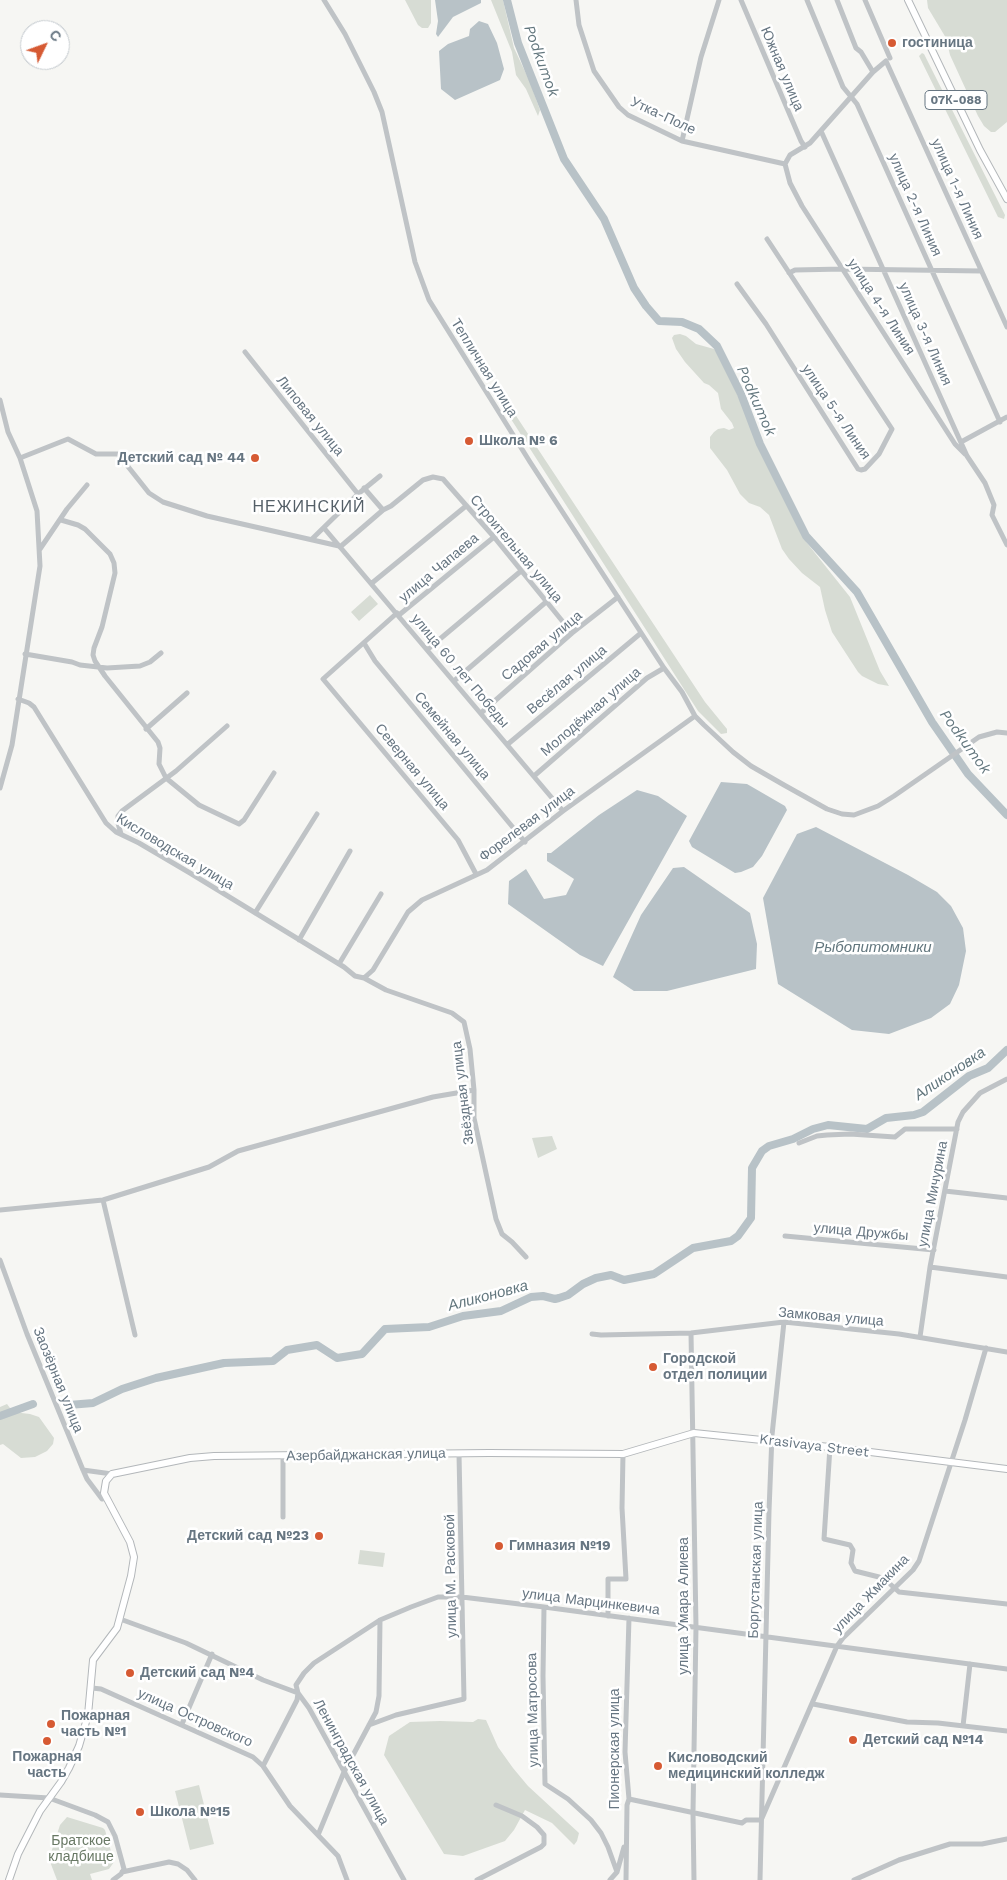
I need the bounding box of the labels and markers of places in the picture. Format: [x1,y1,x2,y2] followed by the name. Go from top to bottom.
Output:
[902,35,973,51] place label: гостиница
[886,37,898,49] marker: гостиница
[479,433,558,449] place label: Школа № 6
[463,435,475,447] marker: Школа № 6
[118,450,245,466] place label: Детский сад № 44
[249,452,261,464] marker: Детский сад № 44
[663,1351,767,1384] place label: Городской отдел полиции
[647,1361,659,1373] marker: Городской отдел полиции
[187,1528,309,1544] place label: Детский сад №23
[313,1530,325,1542] marker: Детский сад №23
[509,1538,611,1554] place label: Гимназия №19
[493,1540,505,1552] marker: Гимназия №19
[140,1665,254,1681] place label: Детский сад №4
[124,1667,136,1679] marker: Детский сад №4
[61,1708,130,1740] place label: Пожарная часть №1
[45,1718,57,1730] marker: Пожарная часть №1
[863,1732,983,1748] place label: Детский сад №14
[847,1734,859,1746] marker: Детский сад №14
[41,1735,53,1747] marker: Пожарная часть
[12,1749,82,1781] place label: Пожарная часть
[668,1750,825,1782] place label: Кисловодский медицинский колледж
[652,1760,664,1772] marker: Кисловодский медицинский колледж
[150,1804,230,1820] place label: Школа №15
[134,1806,146,1818] marker: Школа №15

